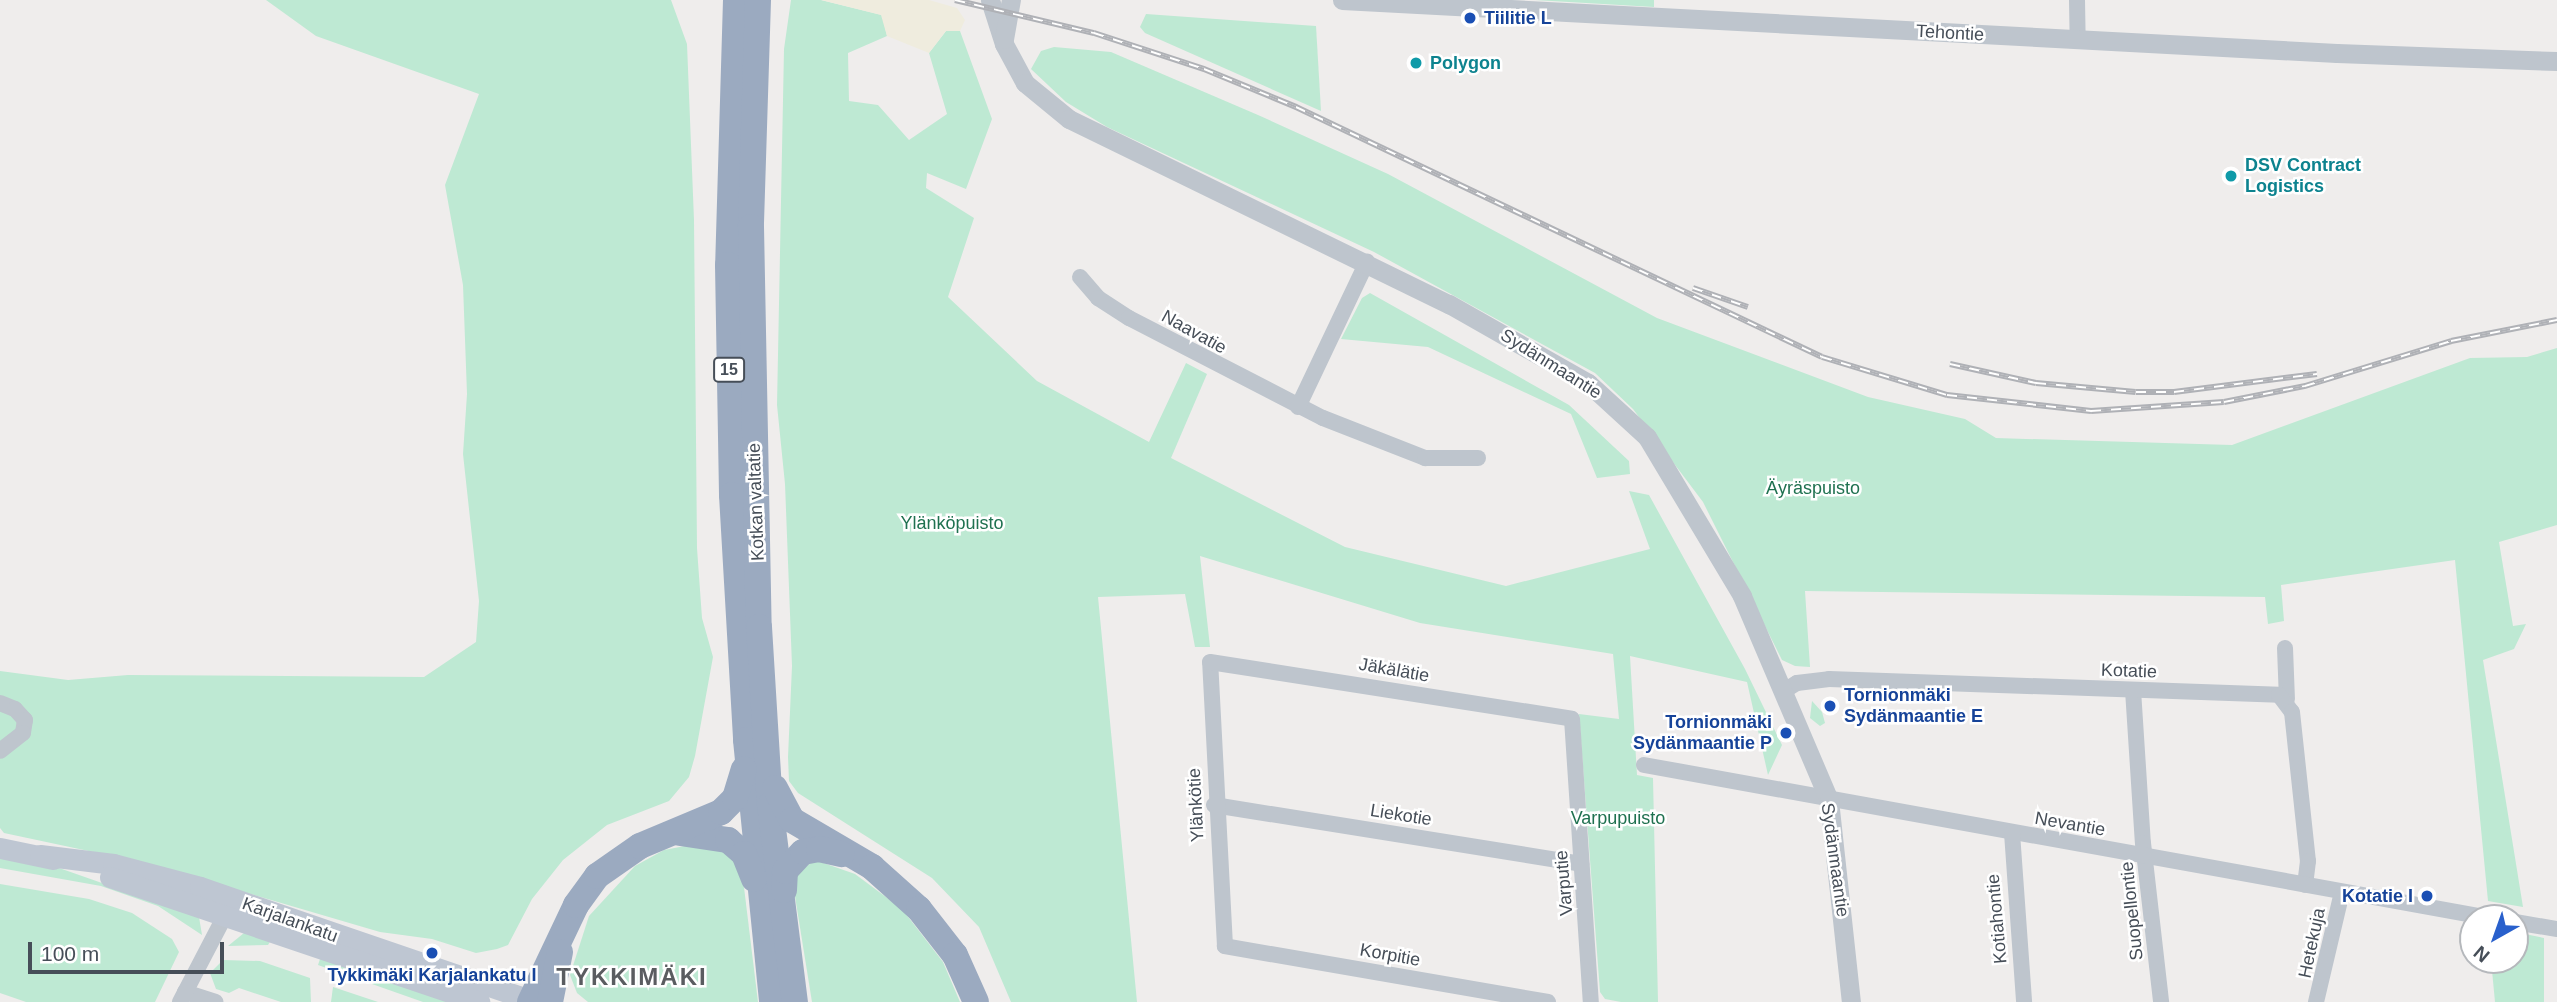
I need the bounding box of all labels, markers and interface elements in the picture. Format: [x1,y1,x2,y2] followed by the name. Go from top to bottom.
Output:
[1484,7,1552,29] place label: Tiilitie L
[1462,10,1478,26] marker: Tiilitie L
[1915,20,1985,46] street label: Tehontie
[1430,52,1501,74] place label: Polygon
[1408,55,1424,71] marker: Polygon
[2245,155,2361,198] place label: DSV Contract Logistics
[2223,168,2239,184] marker: DSV Contract Logistics
[1158,305,1230,359] street label: Naavatie
[1496,324,1606,404] street label: Sydänmaantie
[712,358,746,382] road number: 15
[743,443,769,561] street label: Kotkan valtatie
[1766,477,1860,499] park label: Äyräspuisto
[900,512,1004,534] park label: Ylänköpuisto
[1357,653,1431,687] street label: Jäkälätie
[2101,659,2157,683] street label: Kotatie
[1844,685,1983,728] place label: Tornionmäki Sydänmaantie E
[1822,698,1838,714] marker: Tornionmäki Sydänmaantie E
[1633,712,1772,754] place label: Tornionmäki Sydänmaantie P
[1778,725,1794,741] marker: Tornionmäki Sydänmaantie P
[1183,767,1209,843] street label: Ylänkötie
[1369,799,1433,831] street label: Liekotie
[1816,802,1854,918] street label: Sydänmaantie
[1571,807,1665,829] park label: Varpupuisto
[2033,807,2107,841] street label: Nevantie
[1550,849,1578,917] street label: Varputie
[2116,861,2148,961] street label: Suopellontie
[1982,873,2012,965] street label: Kotiahontie
[2342,885,2413,907] place label: Kotatie I
[2419,888,2435,904] marker: Kotatie I
[239,893,341,947] street label: Karjalankatu
[2459,904,2529,974] north arrow
[2294,906,2330,980] street label: Hetekuja
[32,928,228,972] scale bar
[1358,939,1422,971] street label: Korpitie
[2469,941,2493,966] text: N
[41,942,99,965] text: 100 m
[424,945,440,961] marker: Tykkimäki Karjalankatu I
[557,963,707,991] district label: TYKKIMÄKI
[328,964,536,986] place label: Tykkimäki Karjalankatu I

